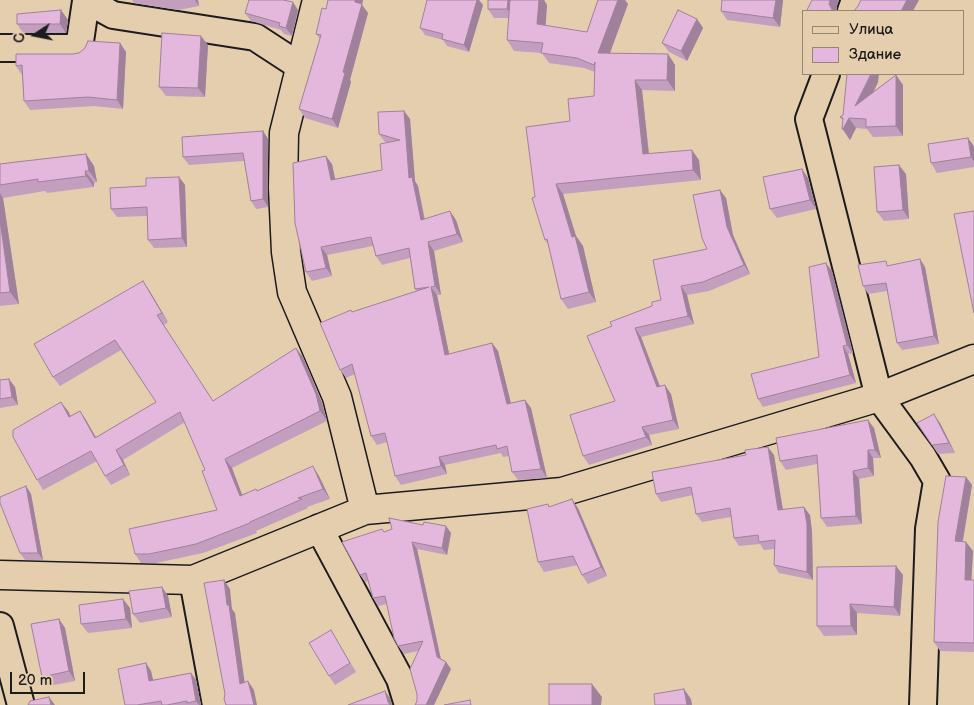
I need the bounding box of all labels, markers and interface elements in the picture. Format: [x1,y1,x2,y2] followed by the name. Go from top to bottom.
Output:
[10,10,60,60] north arrow
[802,10,964,75] legend
[849,20,893,39] text: Улица
[11,32,29,44] text: С
[849,45,901,64] text: Здание
[12,662,88,694] scale bar
[18,671,52,690] text: 20 m

